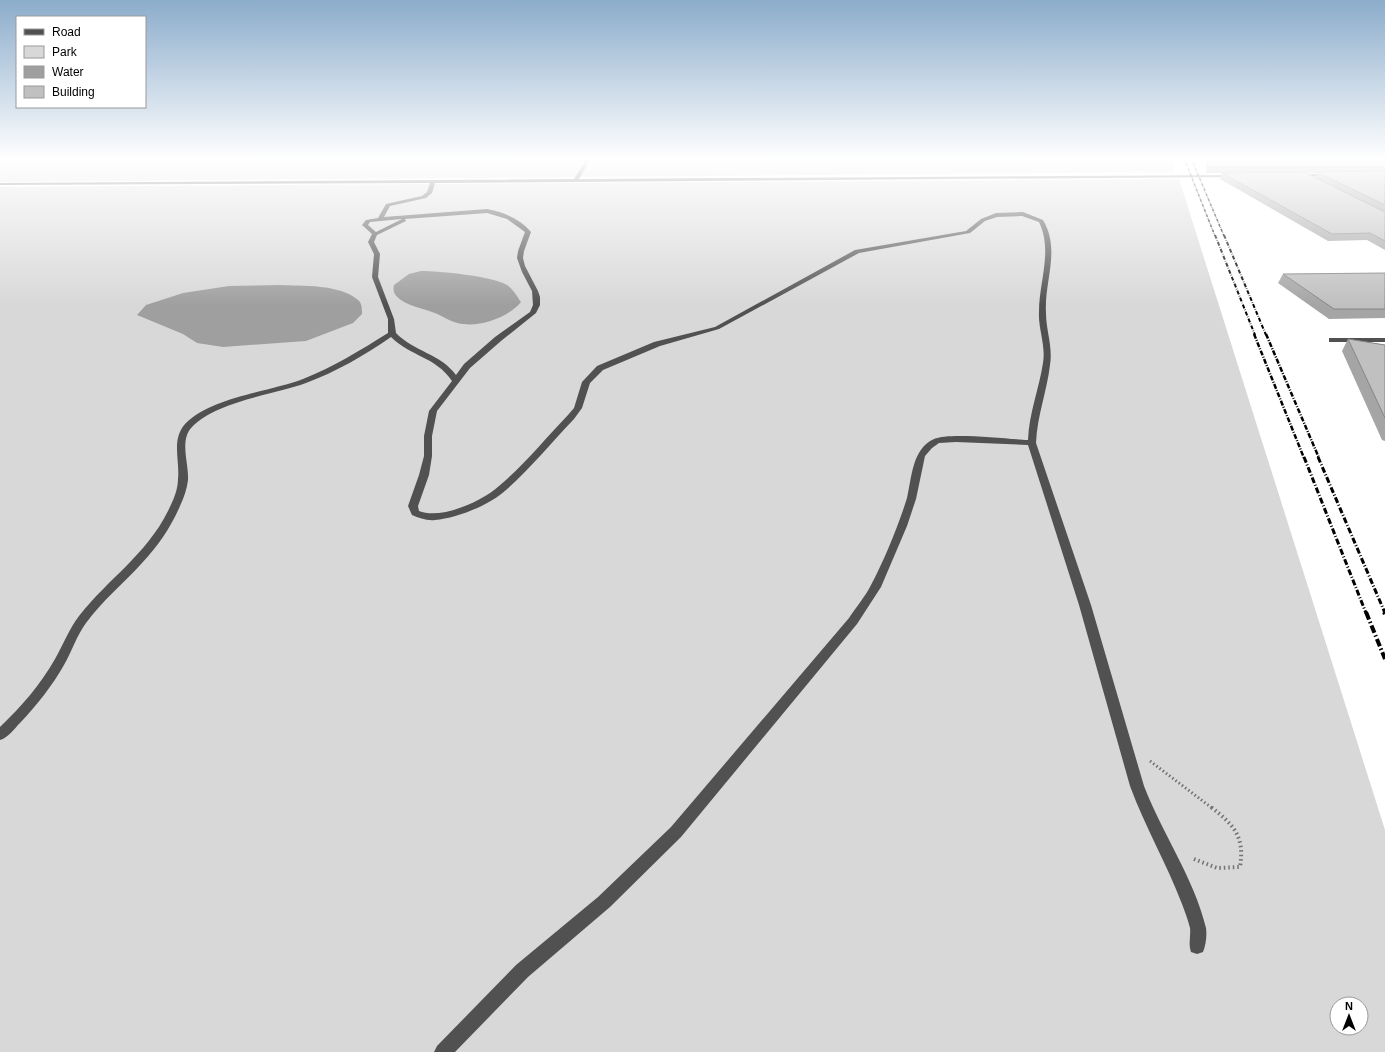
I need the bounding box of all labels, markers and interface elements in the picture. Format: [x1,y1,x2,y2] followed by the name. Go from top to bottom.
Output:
[16,16,146,108] legend
[52,25,81,39] text: Road
[52,45,78,59] text: Park
[52,65,84,79] text: Water
[52,85,95,99] text: Building
[1329,996,1369,1036] north arrow
[1345,1000,1353,1012] text: N

